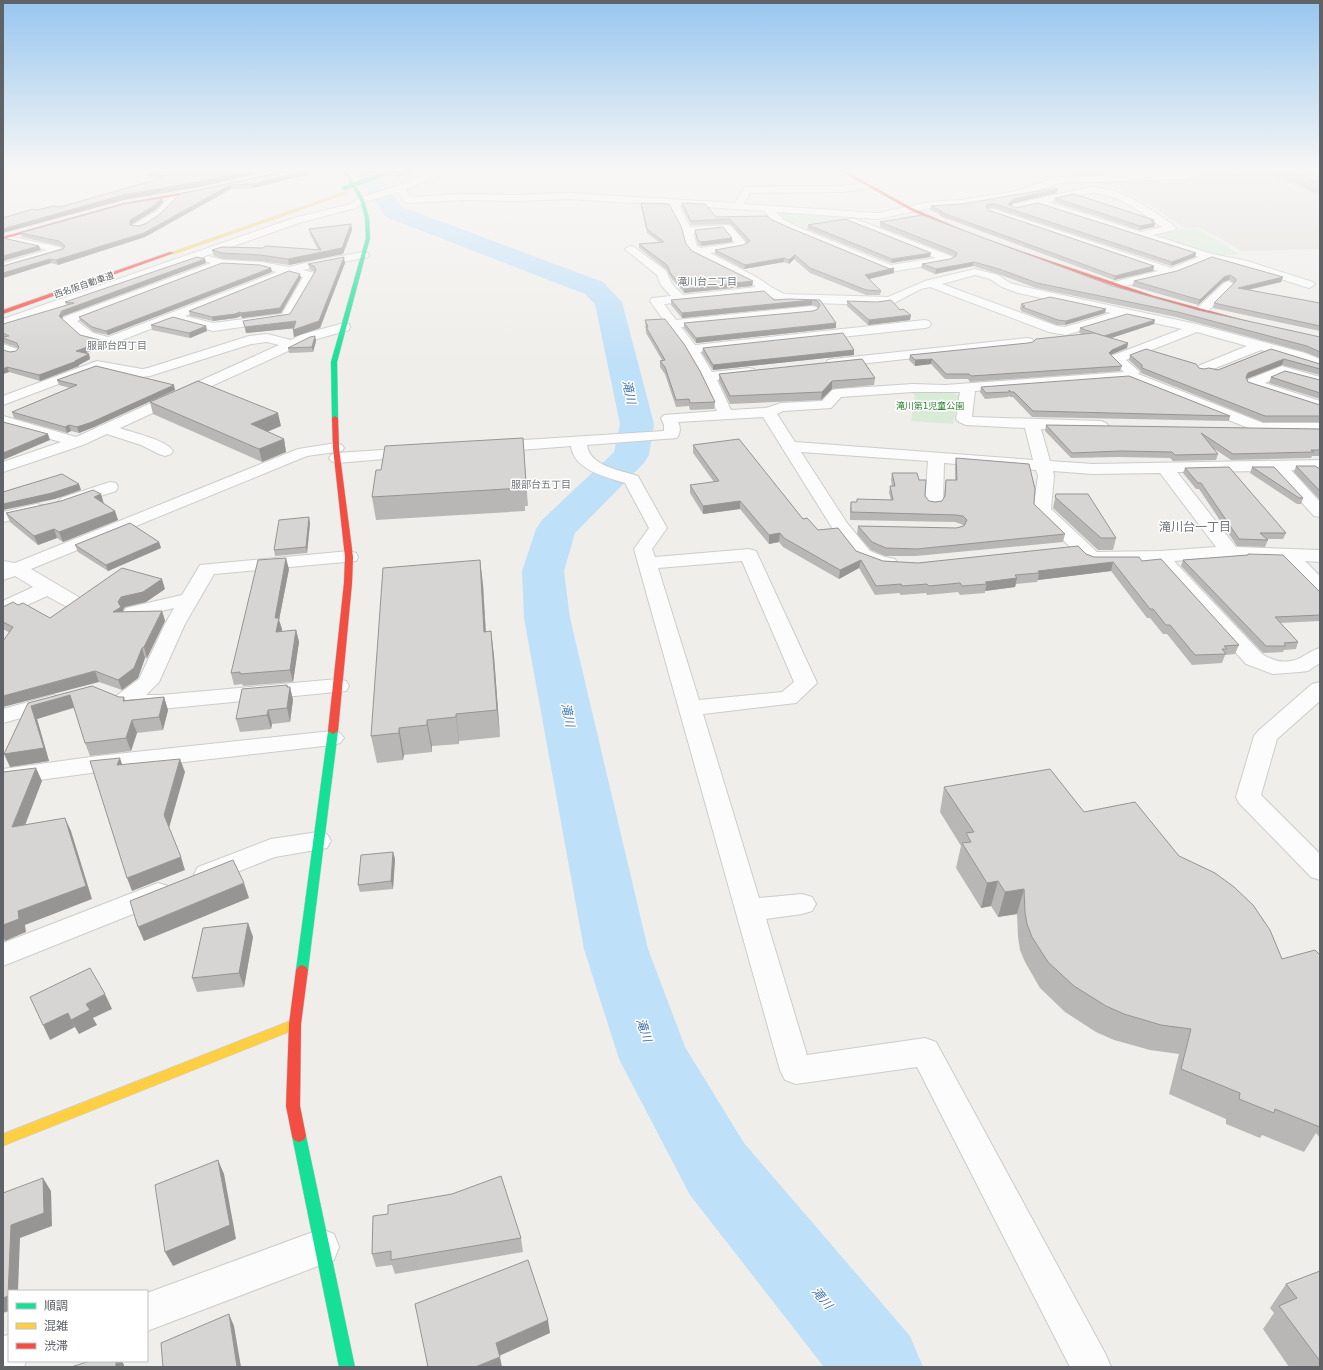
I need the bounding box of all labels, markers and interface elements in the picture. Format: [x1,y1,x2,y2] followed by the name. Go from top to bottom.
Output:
[53,270,115,300] street label: 西名阪自動車道
[677,276,737,287] district label: 滝川台二丁目
[87,340,147,351] district label: 服部台四丁目
[619,379,639,407] water label: 滝川
[896,401,964,411] park label: 滝川第1児童公園
[511,479,571,490] district label: 服部台五丁目
[1159,520,1231,534] district label: 滝川台一丁目
[559,702,578,730] water label: 滝川
[633,1016,655,1046] water label: 滝川
[809,1284,836,1313] water label: 滝川
[8,1290,148,1362] legend
[44,1299,68,1313] text: 順調
[44,1319,68,1333] text: 混雑
[44,1339,68,1353] text: 渋滞

